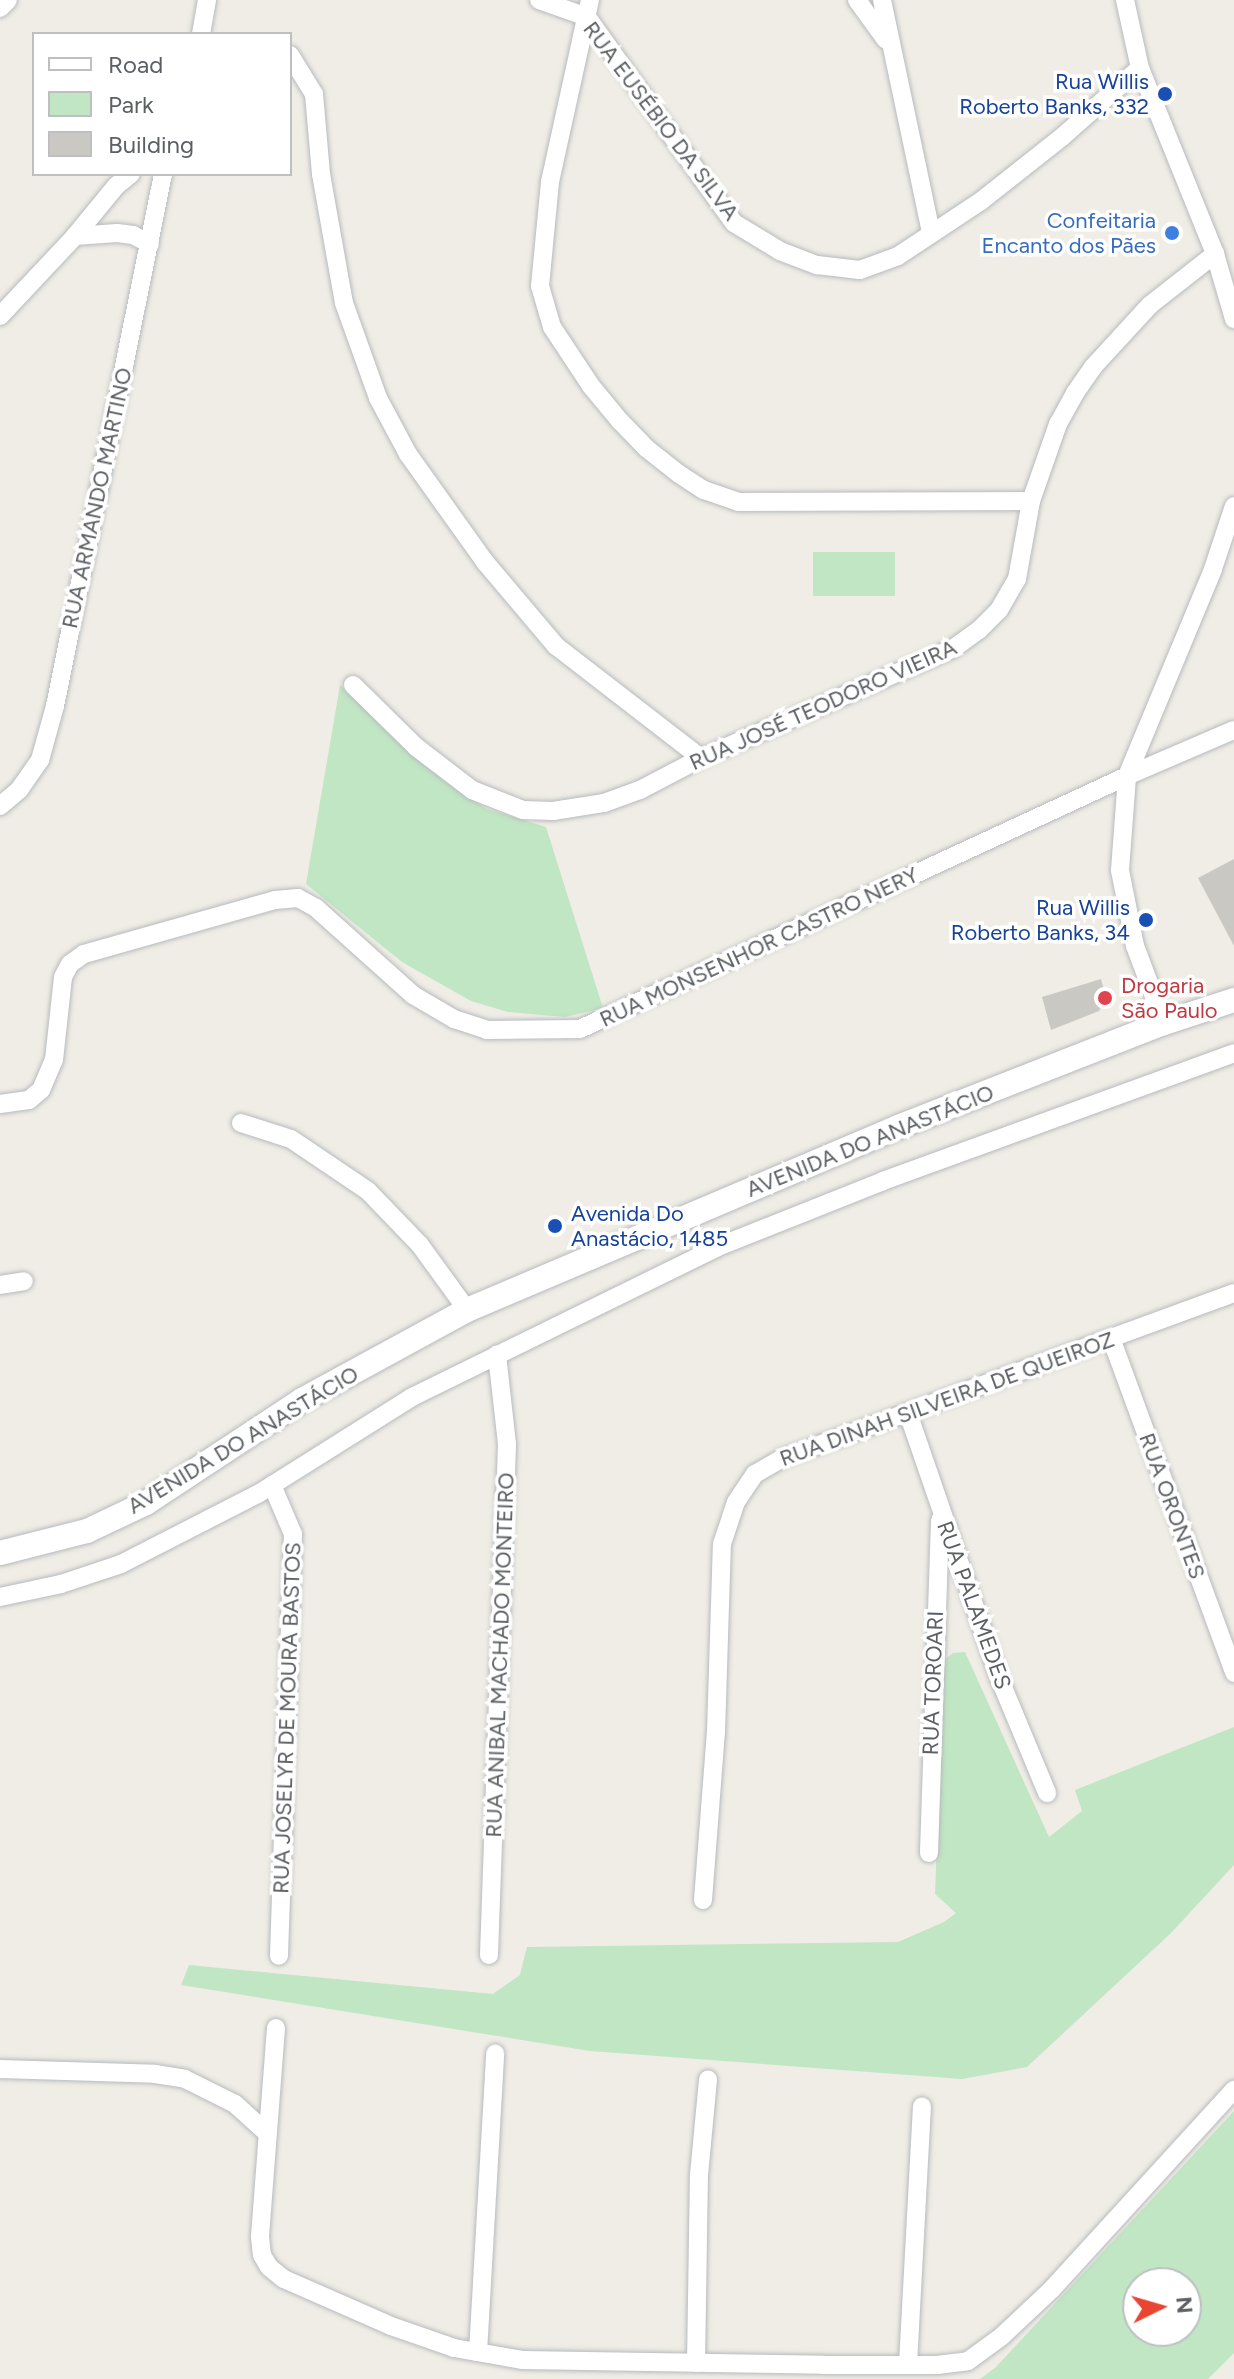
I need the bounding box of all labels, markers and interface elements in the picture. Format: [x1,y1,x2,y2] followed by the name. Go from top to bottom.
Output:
[578,16,744,226] street label: RUA EUSÉBIO DA SILVA
[32,32,292,176] legend
[108,50,163,79] text: Road
[959,68,1149,120] place label: Rua Willis Roberto Banks, 332
[1156,85,1174,103] marker: Rua Willis Roberto Banks, 332
[108,90,154,119] text: Park
[108,130,194,159] text: Building
[982,207,1156,258] place label: Confeitaria Encanto dos Pães
[1163,224,1181,242] marker: Confeitaria Encanto dos Pães
[56,365,138,631] street label: RUA ARMANDO MARTINO
[685,634,961,776] street label: RUA JOSÉ TEODORO VIEIRA
[595,861,923,1033] street label: RUA MONSENHOR CASTRO NERY
[951,894,1130,946] place label: Rua Willis Roberto Banks, 34
[1137,911,1155,929] marker: Rua Willis Roberto Banks, 34
[1121,972,1218,1024] place label: Drogaria São Paulo
[1096,989,1114,1007] marker: Drogaria São Paulo
[742,1079,998,1203] street label: AVENIDA DO ANASTÁCIO
[571,1200,728,1252] place label: Avenida Do Anastácio, 1485
[546,1217,564,1235] marker: Avenida Do Anastácio, 1485
[776,1326,1118,1472] street label: RUA DINAH SILVEIRA DE QUEIROZ
[123,1361,363,1519] street label: AVENIDA DO ANASTÁCIO
[1133,1429,1211,1583] street label: RUA ORONTES
[480,1472,520,1838] street label: RUA ANIBAL MACHADO MONTEIRO
[931,1517,1017,1693] street label: RUA PALAMEDES
[268,1542,306,1894] street label: RUA JOSELYR DE MOURA BASTOS
[917,1610,949,1756] street label: RUA TOROARI
[1122,2267,1202,2347] north arrow
[1170,2295,1199,2315] text: N

